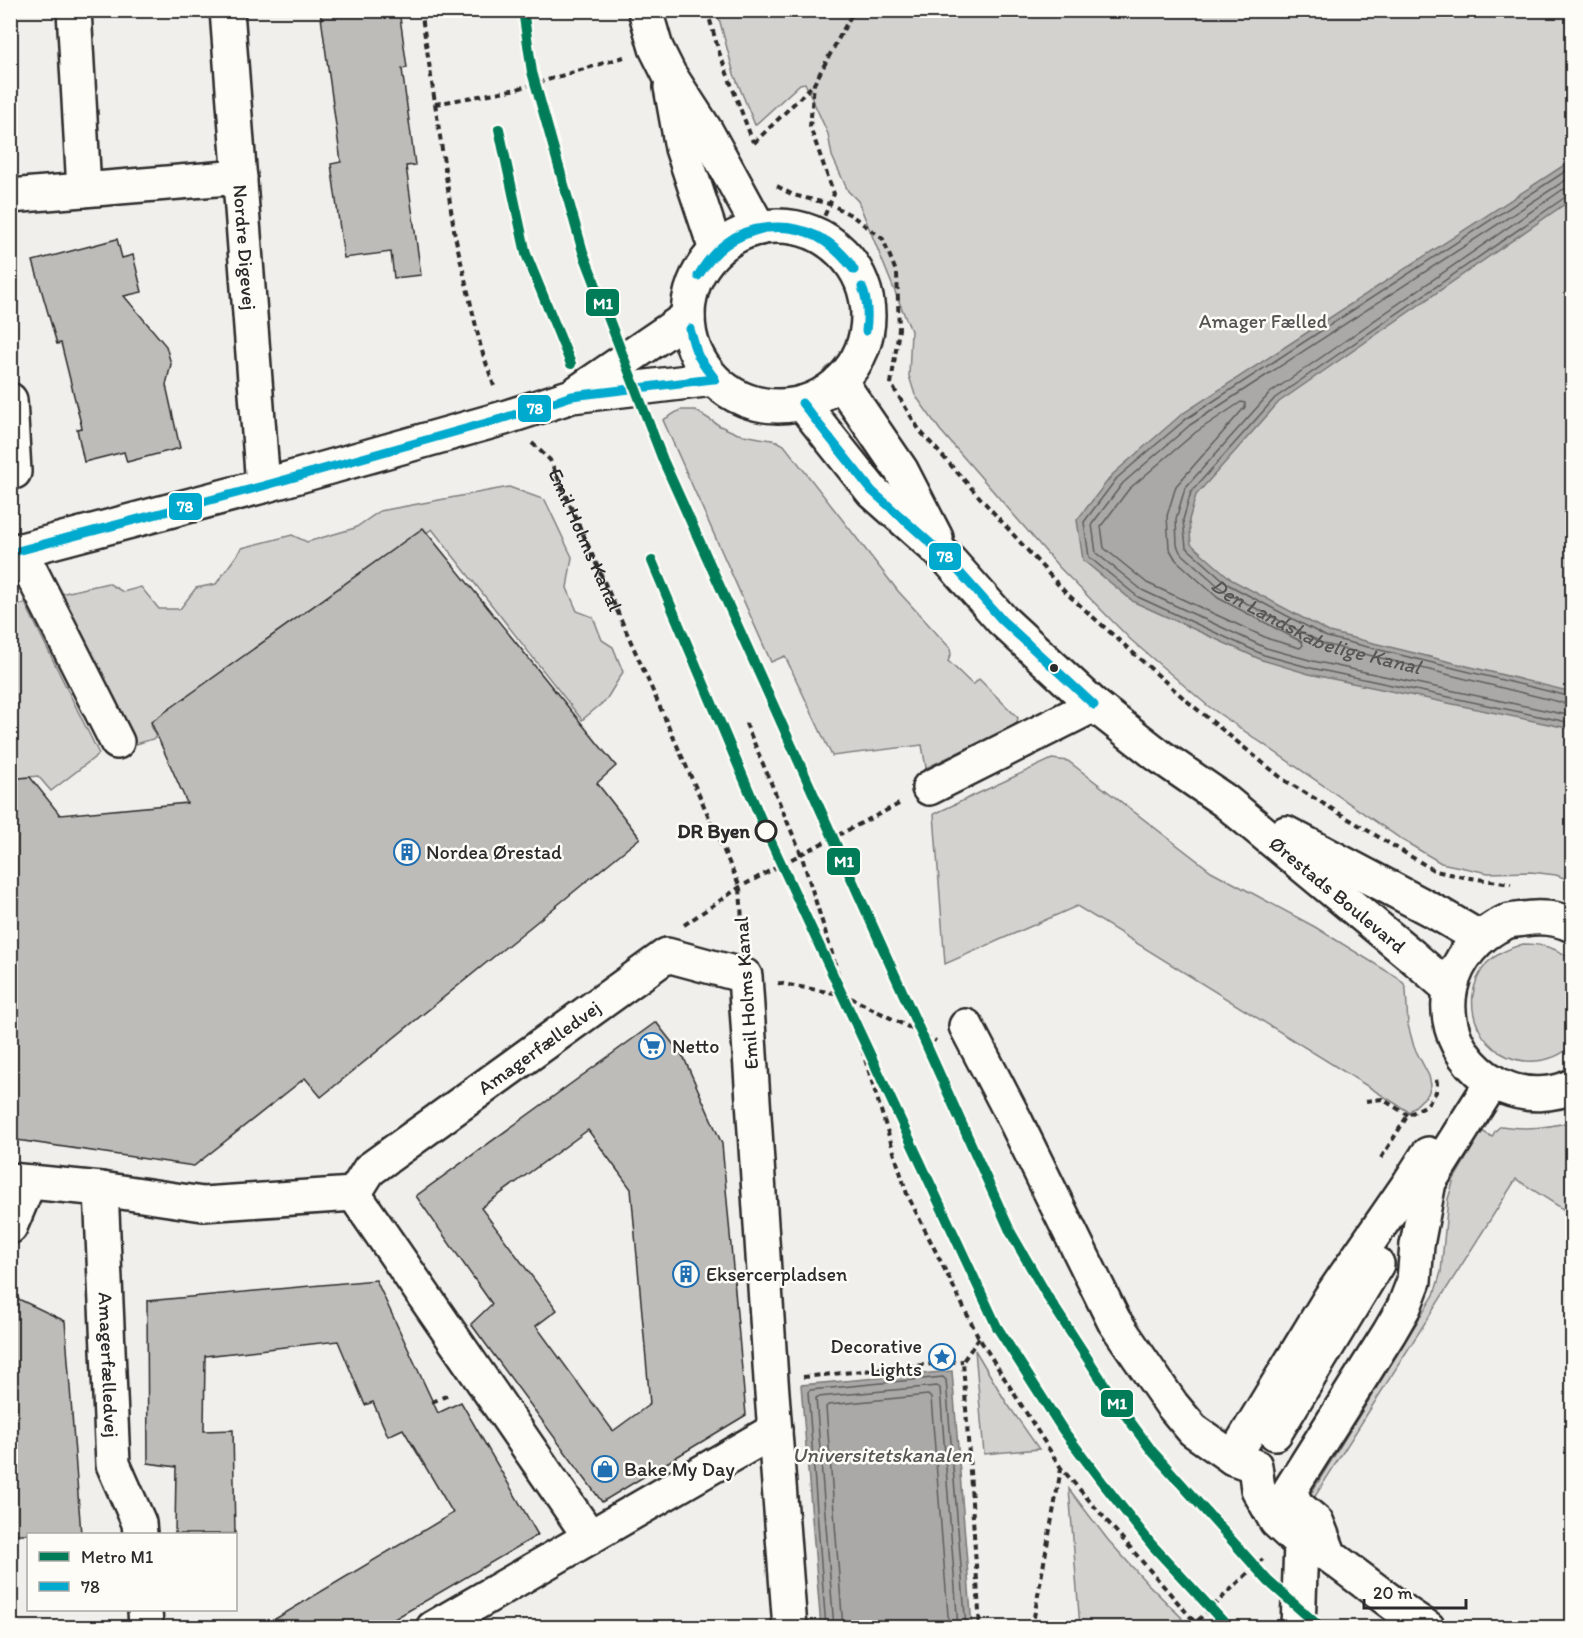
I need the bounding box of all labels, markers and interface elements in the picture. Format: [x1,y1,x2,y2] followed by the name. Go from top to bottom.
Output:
[228,183,262,311] street label: Nordre Digevej
[585,288,620,317] line badge: M1
[593,294,614,313] text: M1
[1199,309,1327,333] park label: Amager Fælled
[517,394,552,423] line badge: 78
[526,399,544,418] text: 78
[543,465,628,615] street label: Emil Holms Kanal
[168,492,203,521] line badge: 78
[176,497,194,516] text: 78
[928,542,962,571] line badge: 78
[936,547,954,566] text: 78
[1206,573,1426,680] water label: Den Landskabelige Kanal
[1048,662,1060,674] unlabelled marker
[677,819,750,844] place label: DR Byen
[755,820,777,842] marker: DR Byen
[1265,831,1411,958] street label: Ørestads Boulevard
[392,837,422,867] building icon: Nordea Ørestad
[426,840,562,864] place label: Nordea Ørestad
[826,847,861,876] line badge: M1
[834,852,855,871] text: M1
[729,915,763,1070] street label: Emil Holms Kanal
[473,995,605,1100] street label: Amagerfælledvej
[637,1031,667,1061] supermarket icon: Netto
[672,1034,719,1058] place label: Netto
[671,1259,701,1289] building icon: Eksercerpladsen
[706,1262,847,1286] place label: Eksercerpladsen
[94,1292,124,1438] street label: Amagerfælledvej
[830,1334,922,1381] place label: Decorative Lights
[927,1342,957,1372] place icon: Decorative Lights
[1100,1389,1134,1418] line badge: M1
[1107,1394,1128,1413] text: M1
[792,1442,973,1467] water label: Universitetskanalen
[590,1454,620,1484] shop icon: Bake My Day
[624,1457,735,1481] place label: Bake My Day
[27,1533,237,1611] legend
[81,1546,153,1568] text: Metro M1
[1364,1572,1466,1610] scale bar
[81,1576,100,1598] text: 78
[1373,1582,1413,1604] text: 20 m

